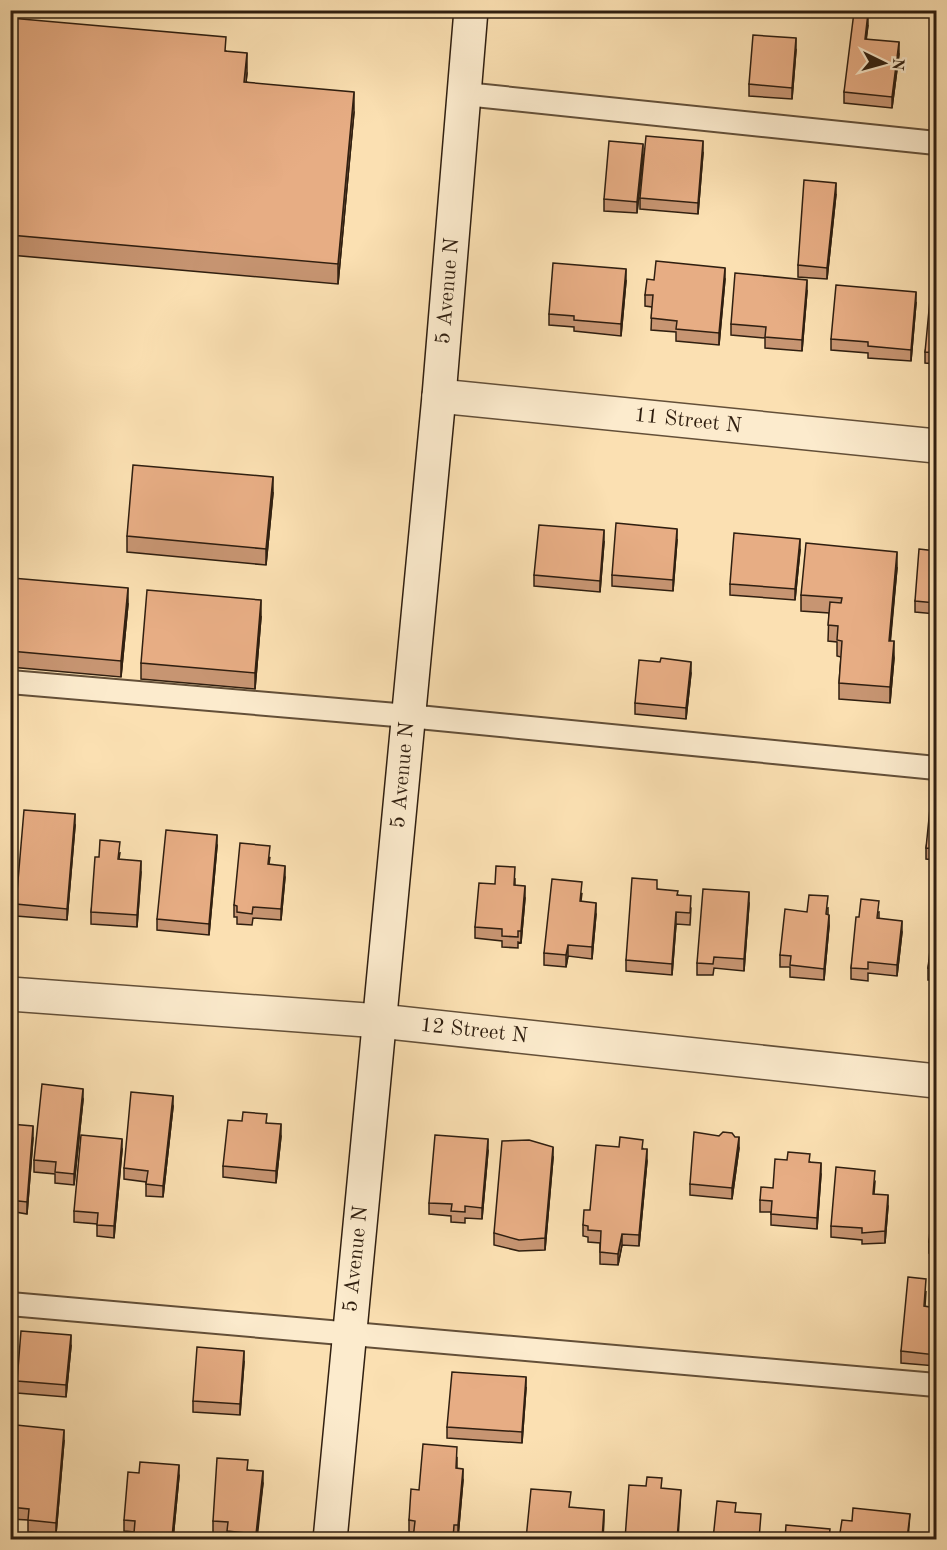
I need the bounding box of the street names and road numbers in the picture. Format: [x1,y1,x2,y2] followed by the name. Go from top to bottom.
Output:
[433,237,463,345] street label: 5 Avenue N
[633,405,743,437] street label: 11 Street N
[388,721,418,829] street label: 5 Avenue N
[419,1015,529,1047] street label: 12 Street N
[340,1205,372,1313] street label: 5 Avenue N

